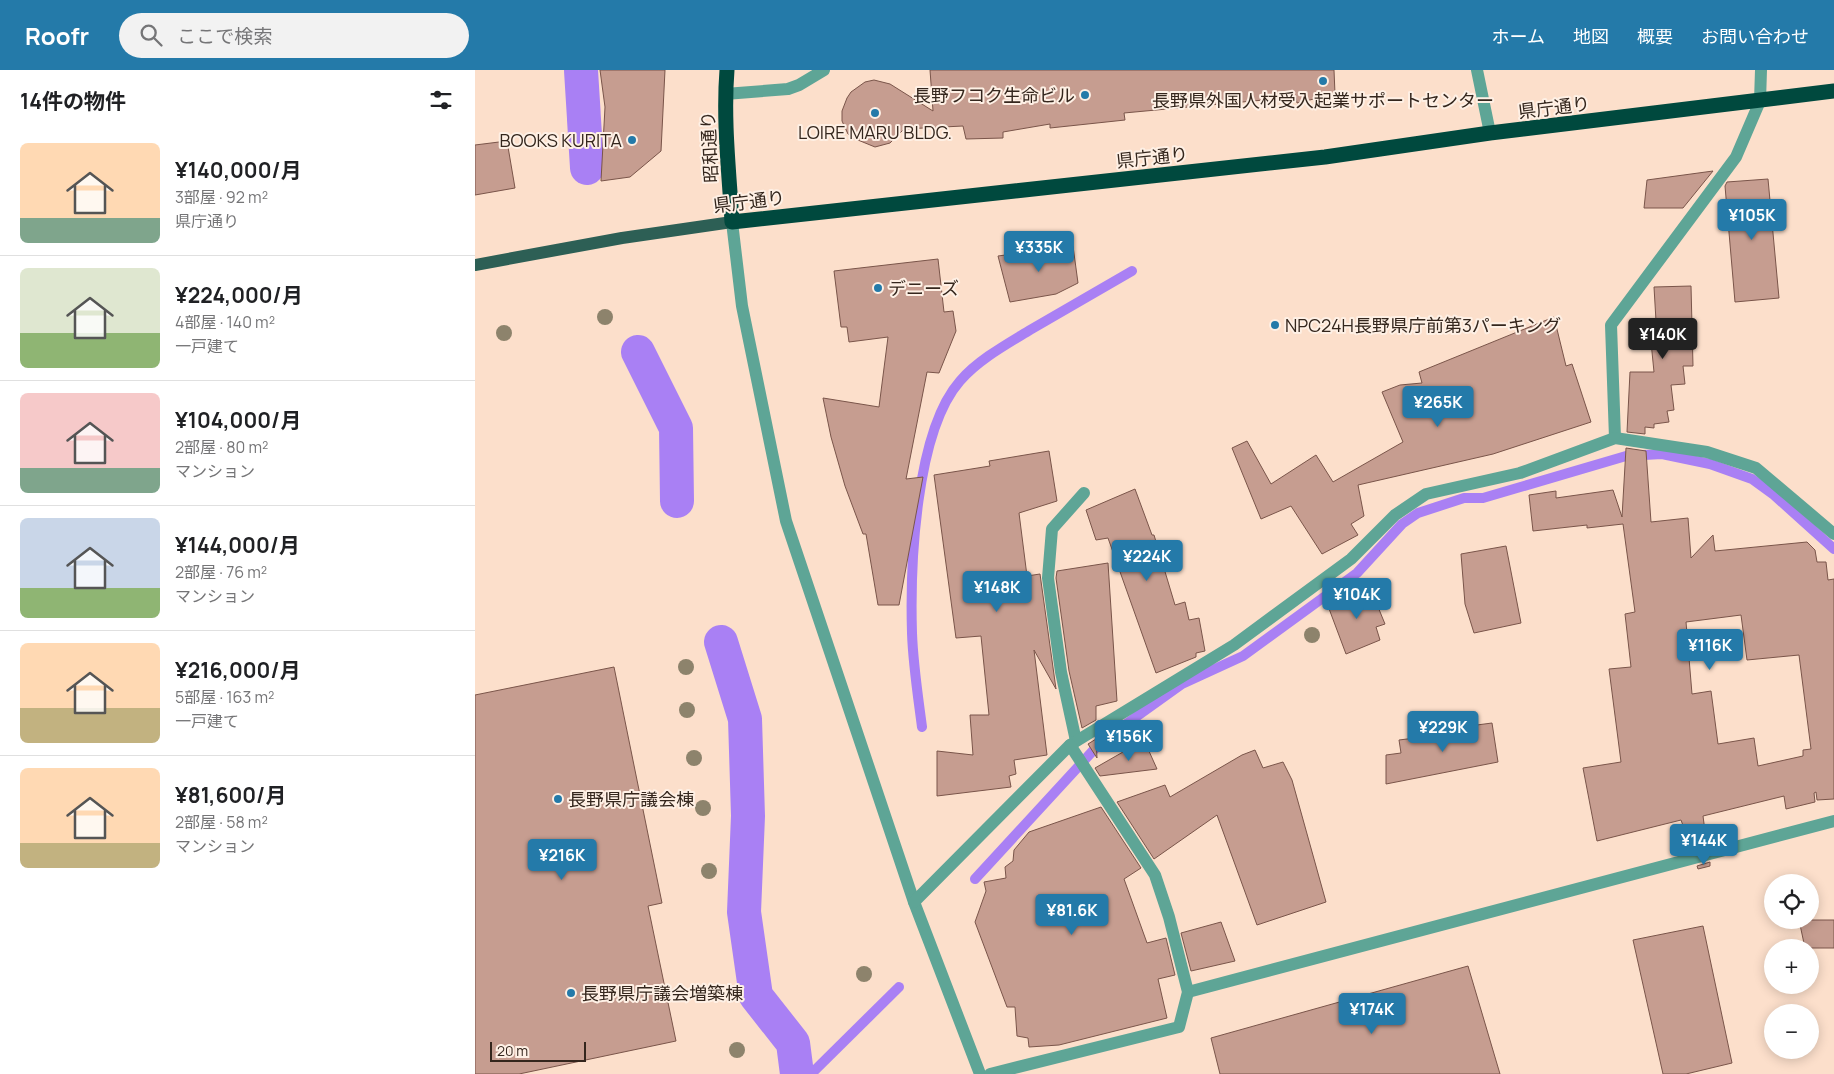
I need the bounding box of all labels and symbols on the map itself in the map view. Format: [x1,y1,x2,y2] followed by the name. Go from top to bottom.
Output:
[1317,75,1329,87] marker: 長野県外国人材受入起業サポートセンター
[913,83,1075,107] place label: 長野フコク生命ビル
[1152,88,1494,112] place label: 長野県外国人材受入起業サポートセンター
[1079,89,1091,101] marker: 長野フコク生命ビル
[1517,91,1591,123] street label: 県庁通り
[869,107,881,119] marker: LOIRE MARU BLDG.
[695,110,723,184] street label: 昭和通り
[798,120,952,144] place label: LOIRE MARU BLDG.
[499,128,623,152] place label: BOOKS KURITA
[626,134,638,146] marker: BOOKS KURITA
[1115,141,1189,173] street label: 県庁通り
[712,185,786,217] street label: 県庁通り
[1717,198,1787,241] pin: ¥105K
[1004,230,1074,273] pin: ¥335K
[888,276,959,300] place label: デニーズ
[872,282,884,294] marker: デニーズ
[1285,313,1561,337] place label: NPC24H長野県庁前第3パーキング
[1628,318,1698,360] pin: ¥140K
[1269,319,1281,331] marker: NPC24H長野県庁前第3パーキング
[1403,386,1473,428] pin: ¥265K
[1112,540,1182,582] pin: ¥224K
[962,570,1032,613] pin: ¥148K
[1322,578,1392,620] pin: ¥104K
[1675,628,1745,671] pin: ¥116K
[1408,710,1478,753] pin: ¥229K
[1094,720,1164,762] pin: ¥156K
[568,787,694,811] place label: 長野県庁議会棟
[552,793,564,805] marker: 長野県庁議会棟
[1669,824,1739,866] pin: ¥144K
[527,838,597,881] pin: ¥216K
[1031,894,1113,936] pin: ¥81.6K
[581,981,743,1005] place label: 長野県庁議会増築棟
[565,987,577,999] marker: 長野県庁議会増築棟
[1337,992,1407,1035] pin: ¥174K
[490,1039,586,1062] scale bar

